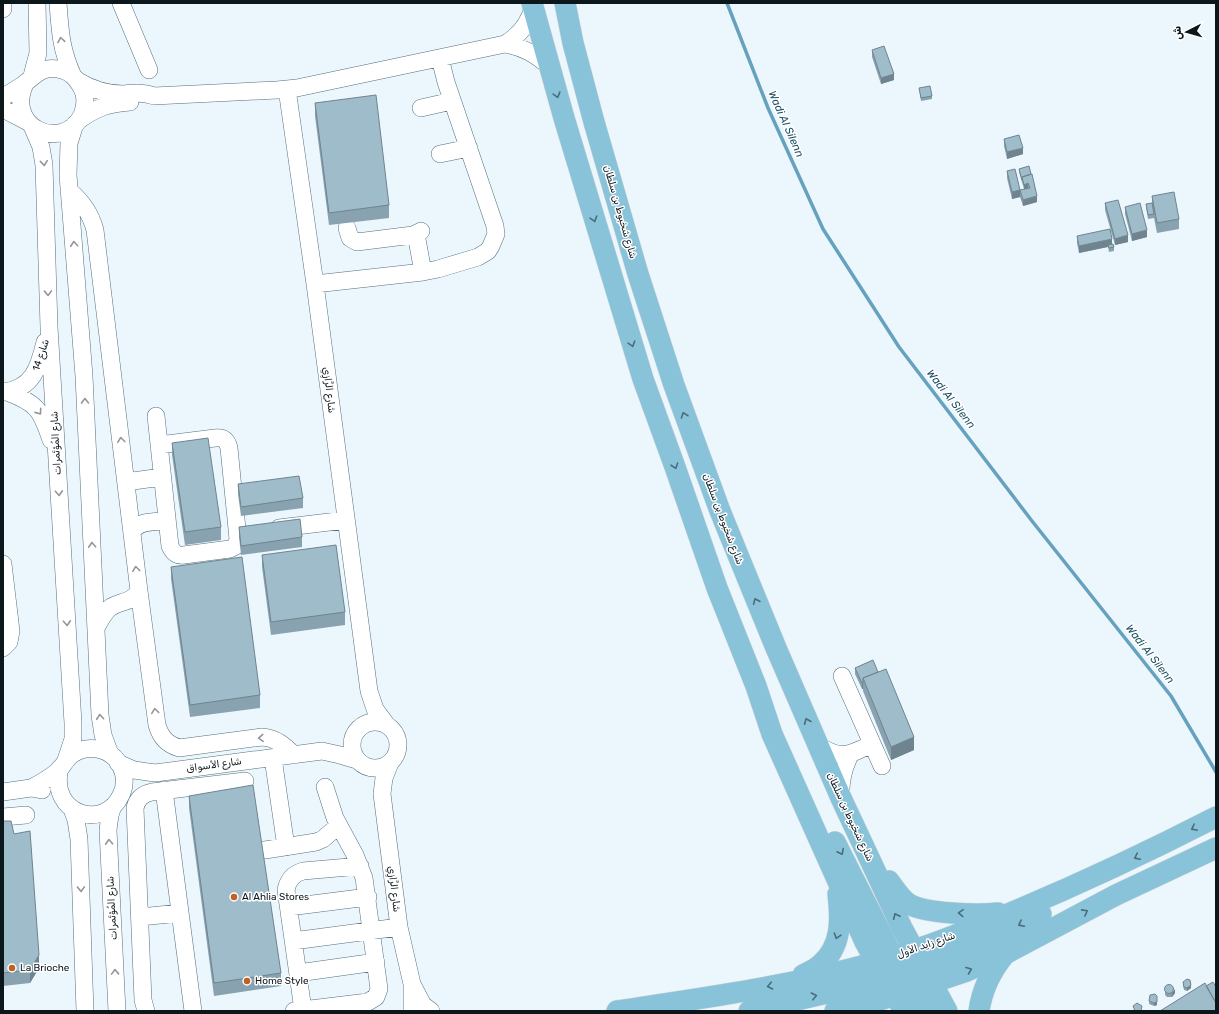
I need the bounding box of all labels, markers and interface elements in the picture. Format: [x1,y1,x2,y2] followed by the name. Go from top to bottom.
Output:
[1167,12,1207,52] north arrow
[1170,25,1185,41] text: ش
[57,37,66,43] one-way arrow
[766,89,807,160] water label: Wadi Al Silenn
[552,91,561,98] one-way arrow
[39,160,48,166] one-way arrow
[600,164,639,260] street label: شارع شخبوط بن سلطان
[589,216,598,223] one-way arrow
[69,241,78,247] one-way arrow
[44,290,52,296] one-way arrow
[30,338,53,373] street label: شارع 14
[627,340,636,347] one-way arrow
[318,366,338,414] street label: شارع الرَّازِي
[924,367,978,431] water label: Wadi Al Silenn
[81,398,89,404] one-way arrow
[34,408,42,415] one-way arrow
[48,411,65,475] street label: شارع المُؤتَمرات
[681,412,689,419] one-way arrow
[116,437,125,443] one-way arrow
[670,463,679,470] one-way arrow
[699,472,746,567] street label: شارع شخبوط بن سلطان
[55,490,64,496] one-way arrow
[87,542,96,548] one-way arrow
[132,566,141,572] one-way arrow
[753,598,761,605] one-way arrow
[63,620,71,626] one-way arrow
[1123,622,1177,686] water label: Wadi Al Silenn
[151,708,160,715] one-way arrow
[96,714,105,720] one-way arrow
[804,718,812,725] one-way arrow
[258,733,264,742] one-way arrow
[186,755,243,776] street label: شارع الأسواق
[823,771,876,864] street label: شارع شخبوط بن سلطان
[1191,824,1198,831] one-way arrow
[104,839,113,845] one-way arrow
[836,848,844,855] one-way arrow
[1133,852,1141,860] one-way arrow
[383,865,403,913] street label: شارع الرَّازِي
[104,876,121,940] street label: شارع المُؤتَمرات
[77,886,85,892] one-way arrow
[242,891,309,903] place label: Al Ahlia Stores
[229,892,239,902] marker: Al Ahlia Stores
[958,909,964,918] one-way arrow
[1081,909,1088,917] one-way arrow
[893,912,901,919] one-way arrow
[1018,919,1025,927] one-way arrow
[895,929,957,962] street label: شارع زايد الأول
[833,932,842,939] one-way arrow
[20,962,70,974] place label: La Brioche
[7,963,17,973] marker: La Brioche
[964,967,972,975] one-way arrow
[111,969,119,975] one-way arrow
[255,975,309,987] place label: Home Style
[242,976,252,986] marker: Home Style
[767,982,773,990] one-way arrow
[811,993,817,1001] one-way arrow

